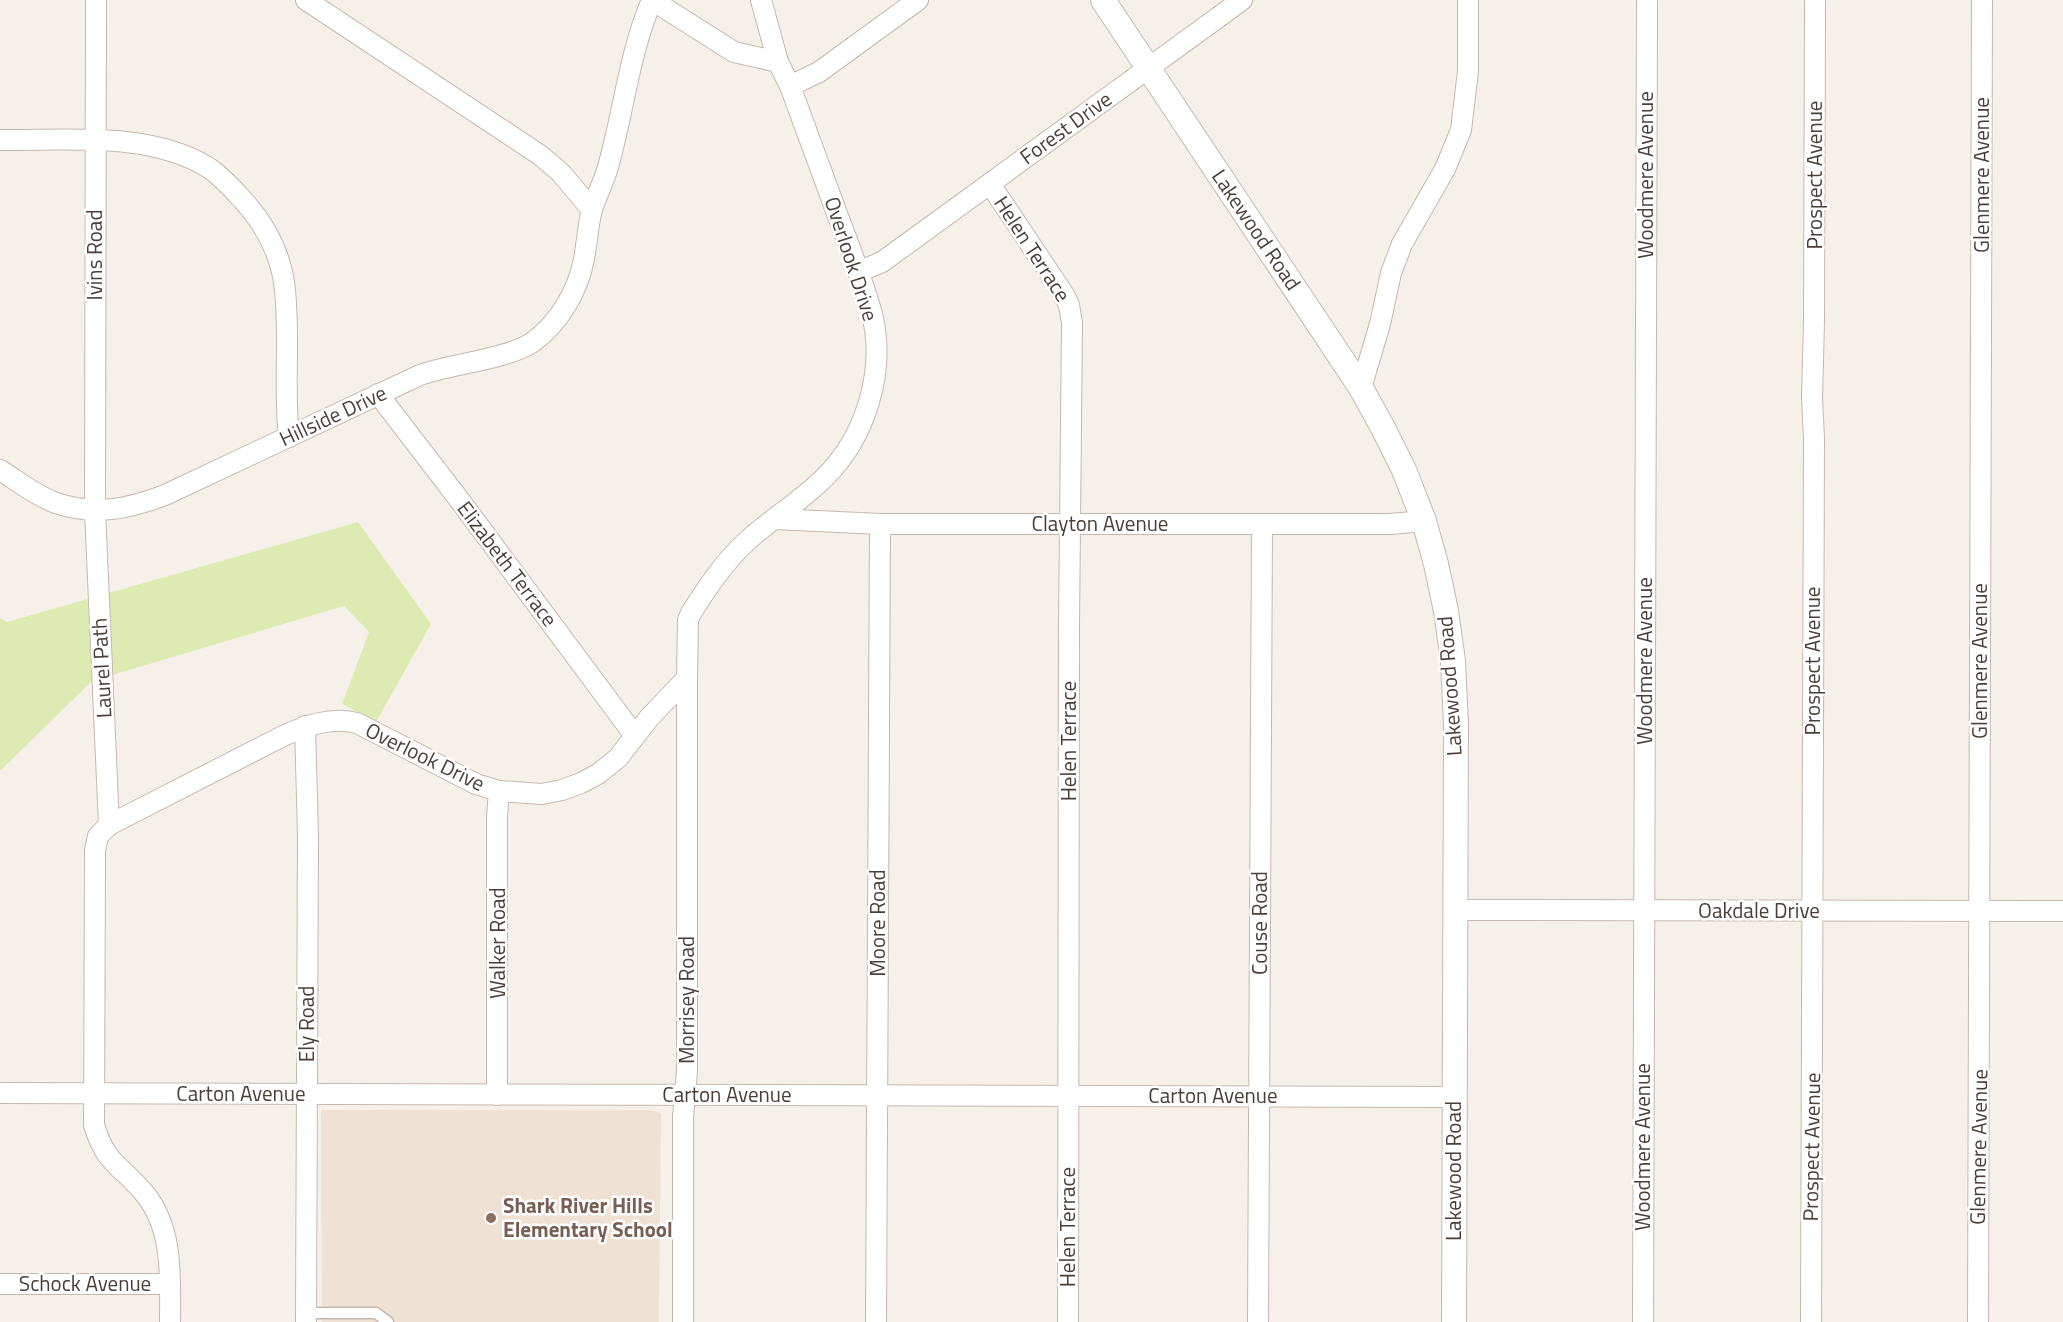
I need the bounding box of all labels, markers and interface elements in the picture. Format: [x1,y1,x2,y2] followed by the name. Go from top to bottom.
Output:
[1013,83,1118,172] street label: Forest Drive
[1629,91,1661,259] street label: Woodmere Avenue
[1965,97,1997,253] street label: Glenmere Avenue
[1798,101,1830,249] street label: Prospect Avenue
[1204,162,1309,296] street label: Lakewood Road
[987,189,1079,308] street label: Helen Terrace
[817,192,887,325] street label: Overlook Drive
[78,210,110,301] street label: Ivins Road
[274,376,392,454] street label: Hillside Drive
[450,494,566,633] street label: Elizabeth Terrace
[1032,507,1168,539] street label: Clayton Avenue
[1628,577,1660,745] street label: Woodmere Avenue
[1963,583,1995,739] street label: Glenmere Avenue
[1796,587,1828,735] street label: Prospect Avenue
[1428,615,1470,757] street label: Lakewood Road
[82,617,120,719] street label: Laurel Path
[1052,681,1084,801] street label: Helen Terrace
[360,713,491,799] street label: Overlook Drive
[861,869,893,977] street label: Moore Road
[1243,871,1275,975] street label: Couse Road
[481,887,513,999] street label: Walker Road
[1698,894,1820,926] street label: Oakdale Drive
[670,936,702,1064] street label: Morrisey Road
[290,986,322,1062] street label: Ely Road
[1626,1063,1658,1231] street label: Woodmere Avenue
[1961,1069,1995,1225] street label: Glenmere Avenue
[1794,1072,1828,1222] street label: Prospect Avenue
[176,1077,306,1109] street label: Carton Avenue
[662,1078,792,1110] street label: Carton Avenue
[1148,1079,1278,1111] street label: Carton Avenue
[1437,1101,1469,1241] street label: Lakewood Road
[1051,1167,1083,1287] street label: Helen Terrace
[503,1189,673,1245] place label: Shark River Hills Elementary School
[484,1211,498,1225] marker: Shark River Hills Elementary School
[19,1267,151,1299] street label: Schock Avenue

